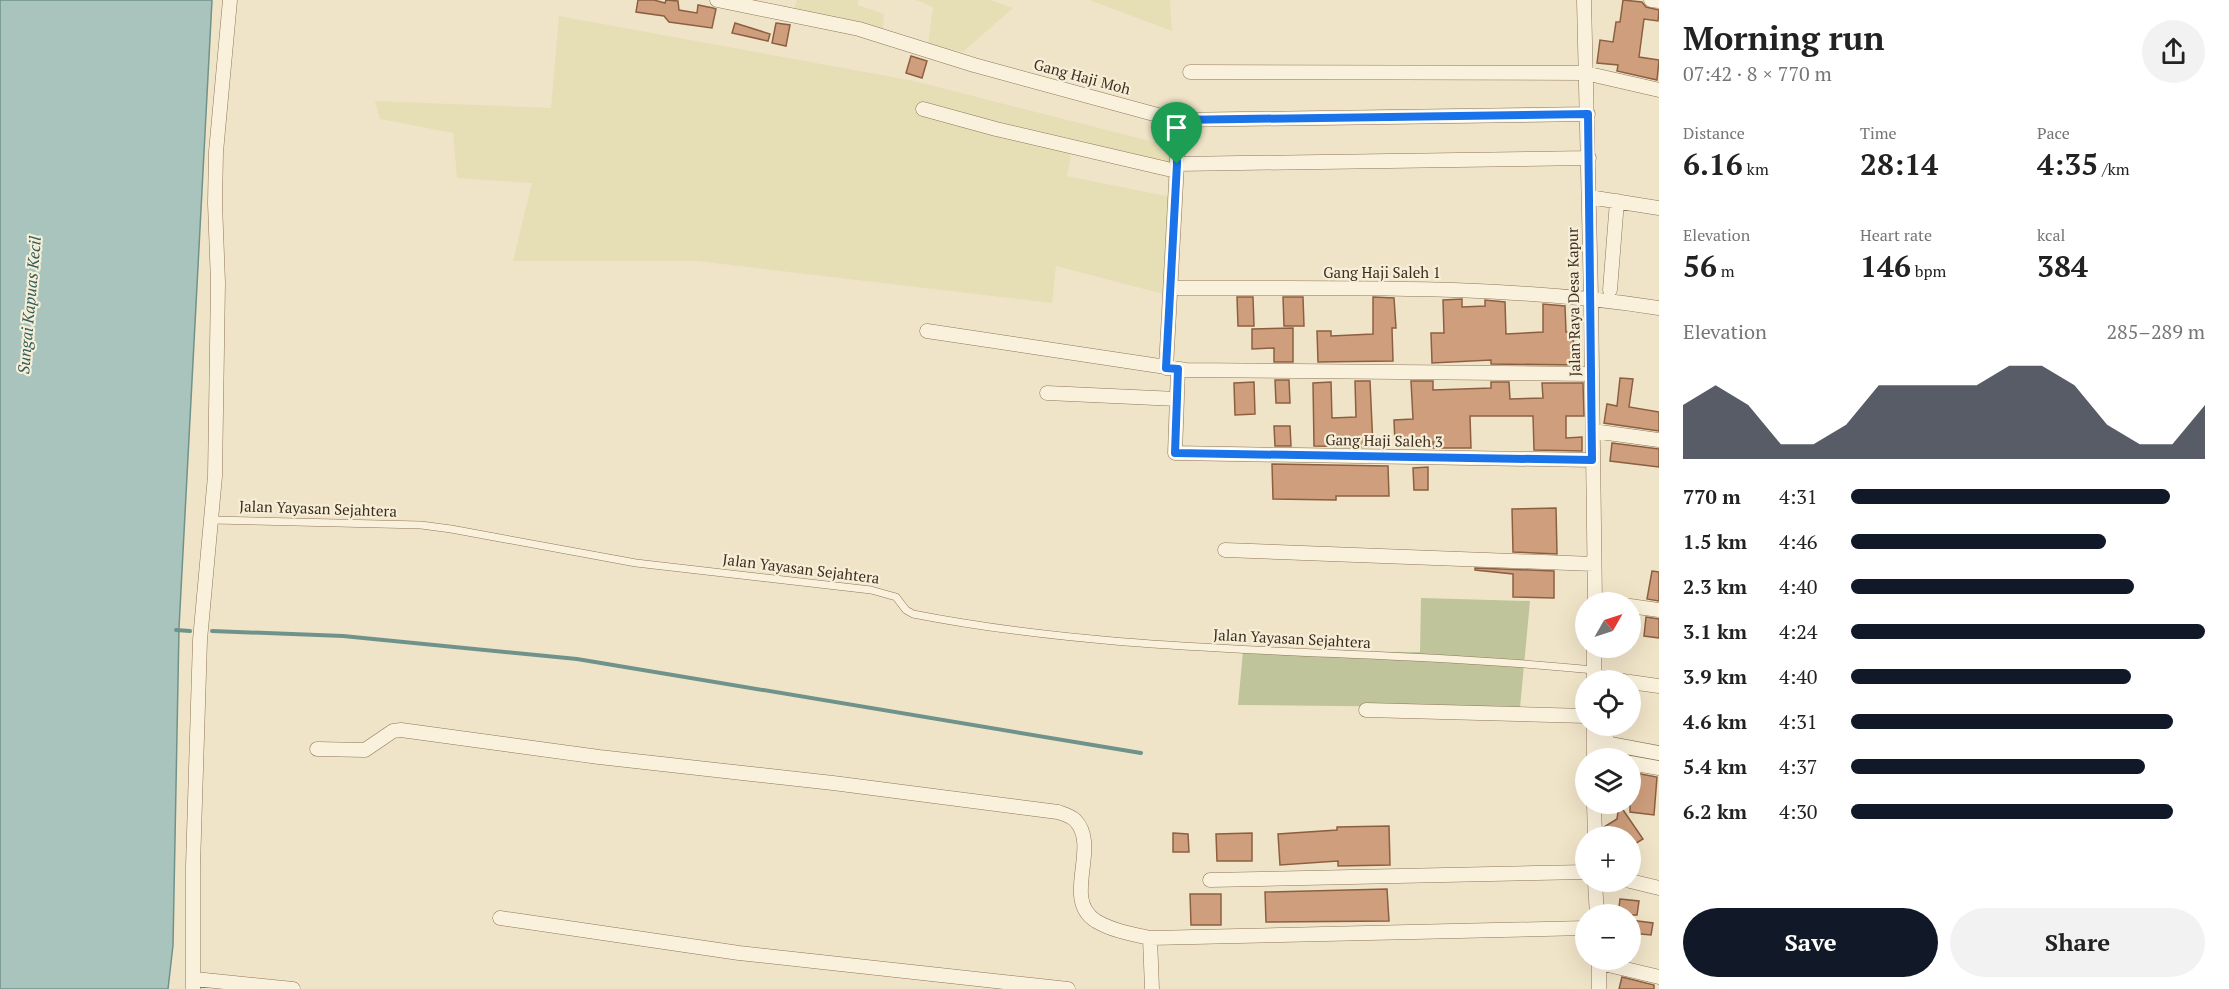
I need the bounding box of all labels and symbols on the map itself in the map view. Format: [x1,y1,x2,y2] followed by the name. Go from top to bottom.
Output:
[1032,54,1133,99] street label: Gang Haji Moh
[1151,102,1202,164] pin
[1562,227,1584,377] street label: Jalan Raya Desa Kapur
[12,235,46,375] water label: Sungai Kapuas Kecil
[1323,262,1441,282] street label: Gang Haji Saleh 1
[1325,429,1443,451] street label: Gang Haji Saleh 3
[239,495,398,521] street label: Jalan Yayasan Sejahtera
[722,548,881,588] street label: Jalan Yayasan Sejahtera
[1575,592,1641,658] north arrow
[1213,624,1372,652] street label: Jalan Yayasan Sejahtera

